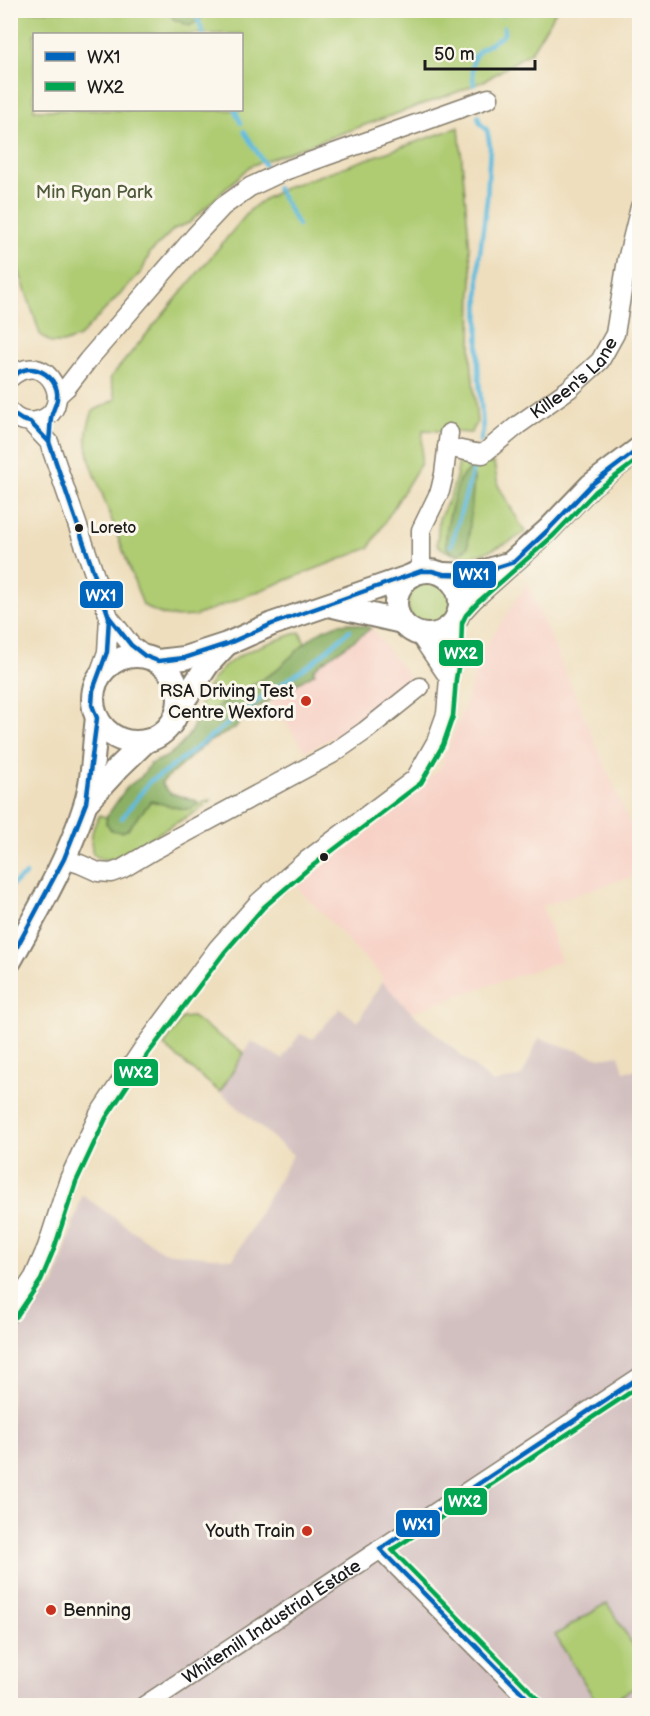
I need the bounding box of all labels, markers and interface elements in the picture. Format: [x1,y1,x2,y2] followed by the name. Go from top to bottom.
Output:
[33,33,243,111] legend
[425,33,534,71] scale bar
[434,44,475,65] text: 50 m
[87,47,121,68] text: WX1
[87,77,125,98] text: WX2
[36,182,153,203] park label: Min Ryan Park
[526,333,622,423] street label: Killeen's Lane
[90,519,136,538] place label: Loreto
[73,522,85,534] marker: Loreto
[452,560,497,589] line badge: WX1
[458,566,490,585] text: WX1
[79,580,124,609] line badge: WX1
[85,587,117,606] text: WX1
[438,639,484,667] line badge: WX2
[444,645,478,664] text: WX2
[160,681,294,723] place label: RSA Driving Test Centre Wexford
[299,694,313,708] marker: RSA Driving Test Centre Wexford
[318,851,330,863] unlabelled marker
[113,1058,159,1087] line badge: WX2
[119,1064,153,1083] text: WX2
[443,1487,488,1516] line badge: WX2
[448,1493,482,1512] text: WX2
[395,1509,441,1538] line badge: WX1
[402,1516,434,1535] text: WX1
[205,1521,295,1542] place label: Youth Train
[300,1524,314,1538] marker: Youth Train
[178,1555,365,1688] street label: Whitemill Industrial Estate
[63,1600,131,1621] place label: Benning
[44,1603,58,1617] marker: Benning

